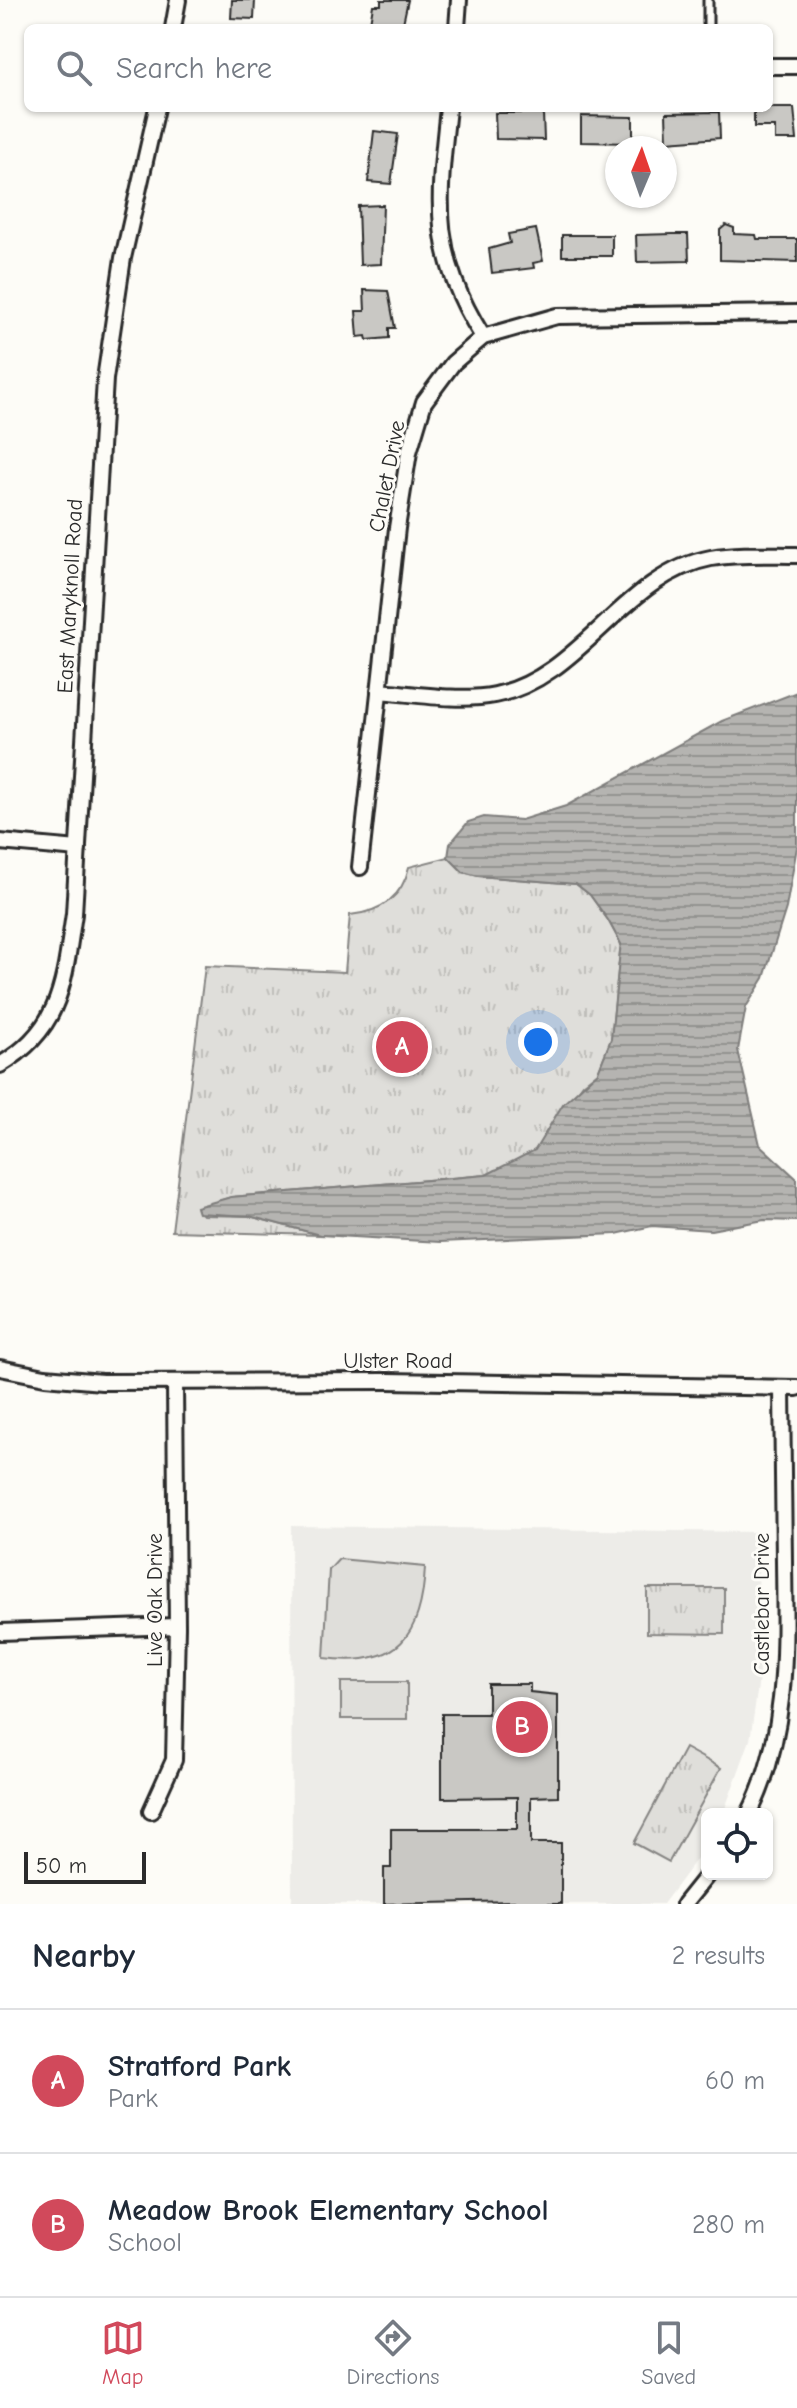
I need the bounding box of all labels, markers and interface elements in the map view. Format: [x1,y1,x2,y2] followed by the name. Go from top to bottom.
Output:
[24,24,773,112] search box
[52,46,96,90] icon: search
[116,51,272,86] text: Search here
[605,136,677,208] north arrow
[363,418,411,534] street label: Chalet Drive
[52,498,88,694] street label: East Maryknoll Road
[376,1017,428,1077] pin: A
[518,1022,558,1062] your location
[343,1348,453,1374] street label: Ulster Road
[142,1533,168,1667] street label: Live Oak Drive
[749,1533,775,1675] street label: Castlebar Drive
[496,1697,548,1757] pin: B
[701,1808,773,1880] map controls
[701,1808,773,1880] button: locate
[24,1848,146,1884] scale bar
[36,1853,87,1879] text: 50 m
[32,1936,135,1976] text: Nearby
[672,1941,765,1971] text: 2 results
[108,2049,291,2084] text: Stratford Park
[51,2066,65,2096] text: A
[705,2066,765,2096] text: 60 m
[108,2084,158,2114] text: Park
[108,2193,549,2228] text: Meadow Brook Elementary School
[50,2210,66,2240] text: B
[692,2210,765,2240] text: 280 m
[108,2228,182,2258] text: School
[101,2316,145,2390] tab: Map
[347,2316,440,2390] tab: Directions
[641,2316,696,2390] tab: Saved

